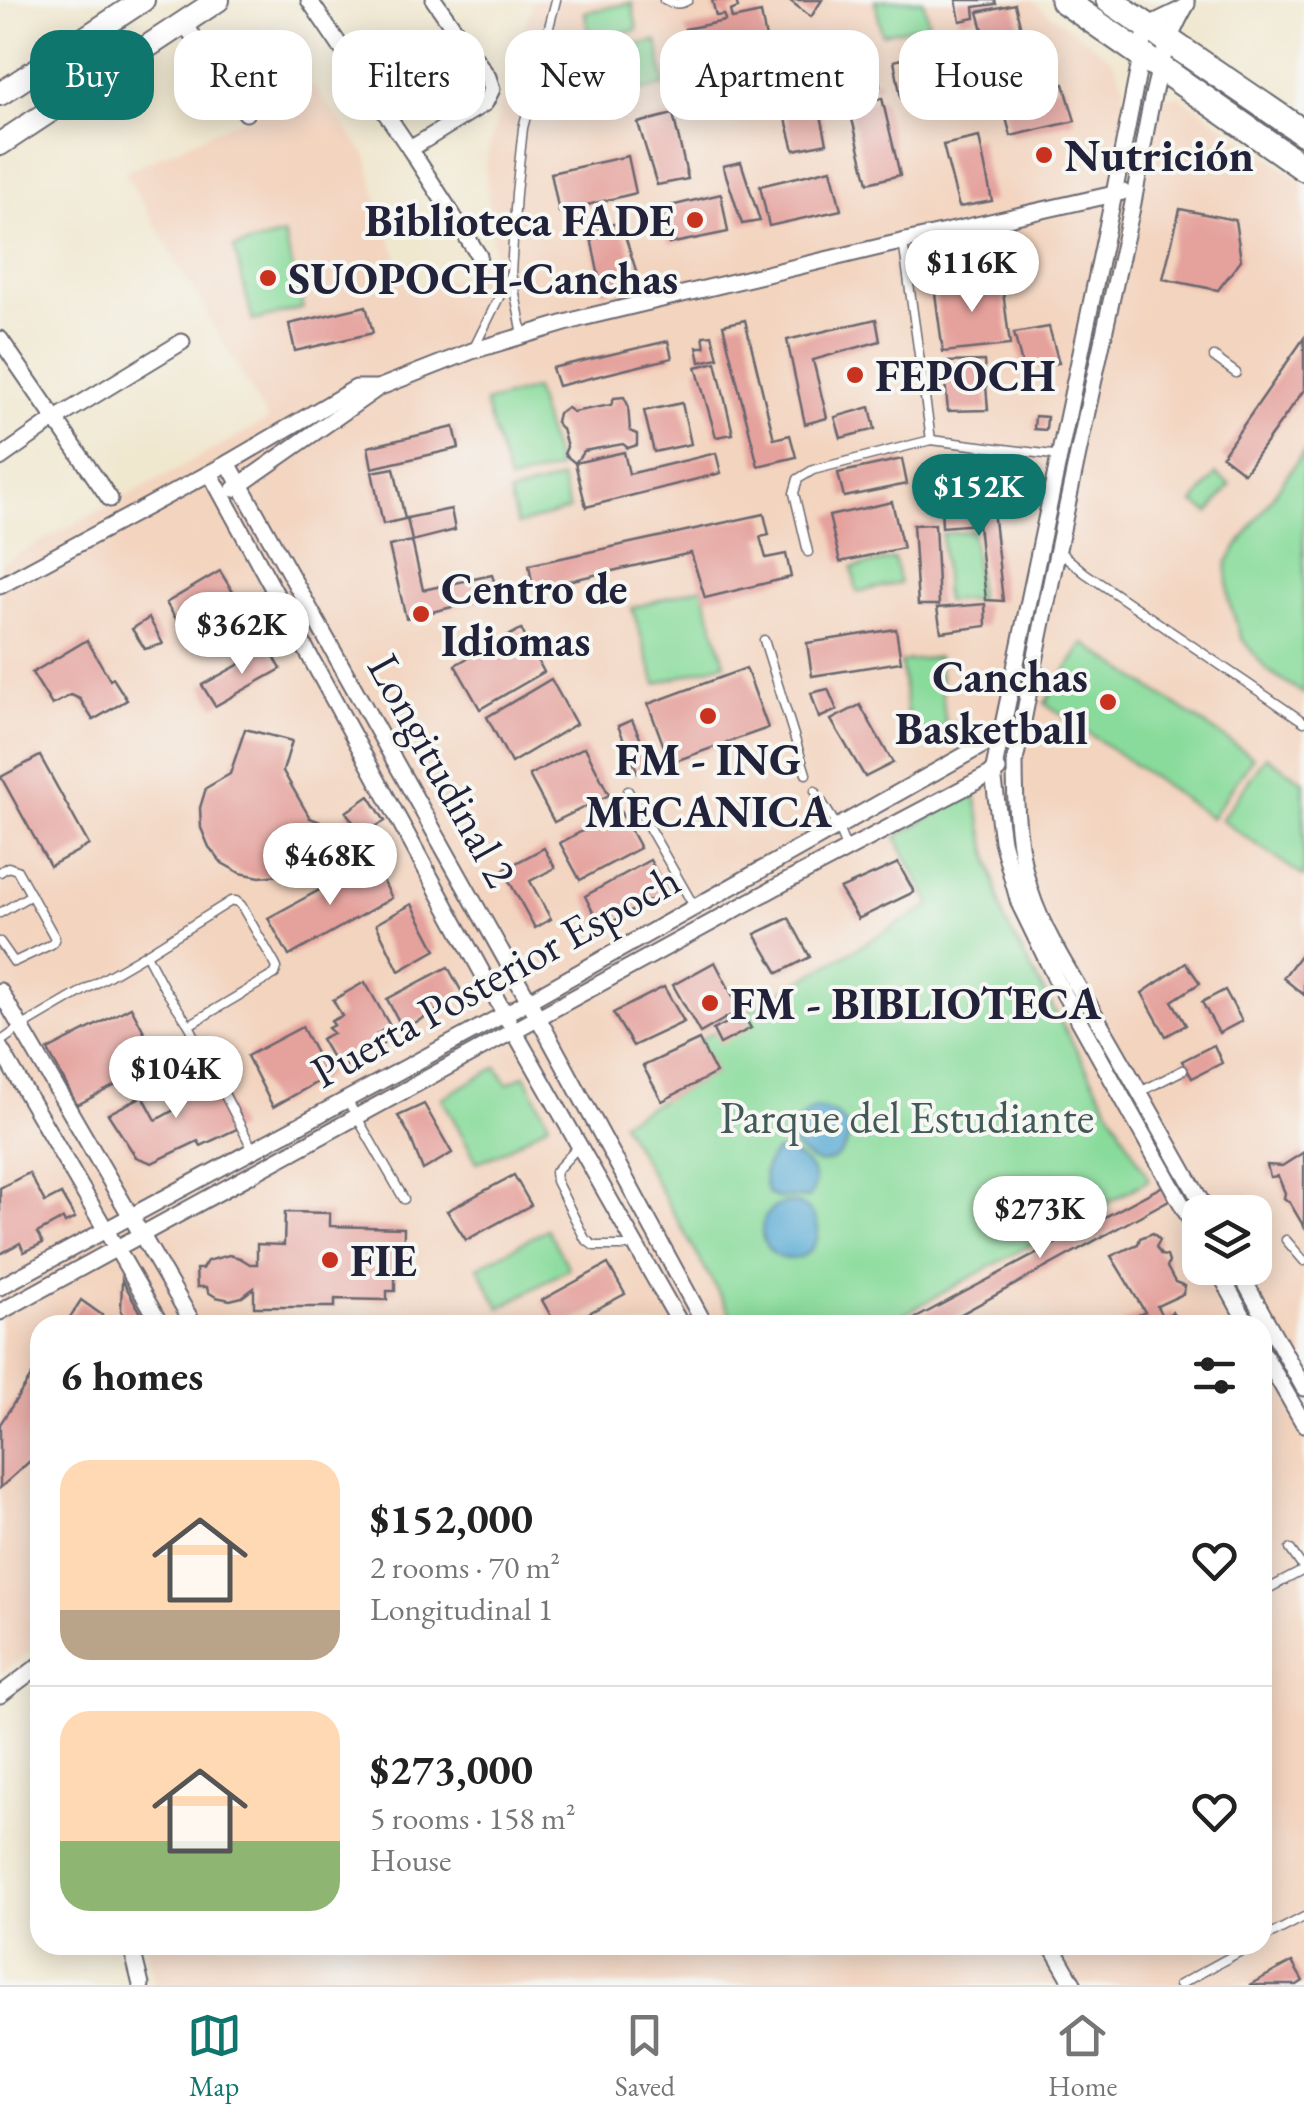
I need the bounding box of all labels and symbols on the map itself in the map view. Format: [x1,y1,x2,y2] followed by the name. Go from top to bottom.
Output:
[1064,126,1254,184] place label: Nutrición
[1033,144,1055,166] marker: Nutrición
[365,191,675,249] place label: Biblioteca FADE
[684,209,706,231] marker: Biblioteca FADE
[902,230,1042,315] pin: $116K
[288,249,678,307] place label: SUOPOCH-Canchas
[257,267,279,289] marker: SUOPOCH-Canchas
[875,346,1056,404] place label: FEPOCH
[844,364,866,386] marker: FEPOCH
[909,454,1049,539] pin: $152K
[441,559,628,669] place label: Centro de Idiomas
[172,592,312,677] pin: $362K
[410,603,432,625] marker: Centro de Idiomas
[355,643,531,897] street label: Longitudinal 2
[895,647,1088,757] place label: Canchas Basketball
[1097,691,1119,713] marker: Canchas Basketball
[697,705,719,727] marker: FM - ING MECANICA
[584,730,832,840] place label: FM - ING MECANICA
[260,823,400,908] pin: $468K
[300,850,690,1100] street label: Puerta Posterior Espoch
[730,974,1102,1032] place label: FM - BIBLIOTECA
[699,992,721,1014] marker: FM - BIBLIOTECA
[106,1036,246,1121] pin: $104K
[720,1088,1094,1146] park label: Parque del Estudiante
[970,1176,1110,1261] pin: $273K
[350,1231,417,1289] place label: FIE
[319,1249,341,1271] marker: FIE

